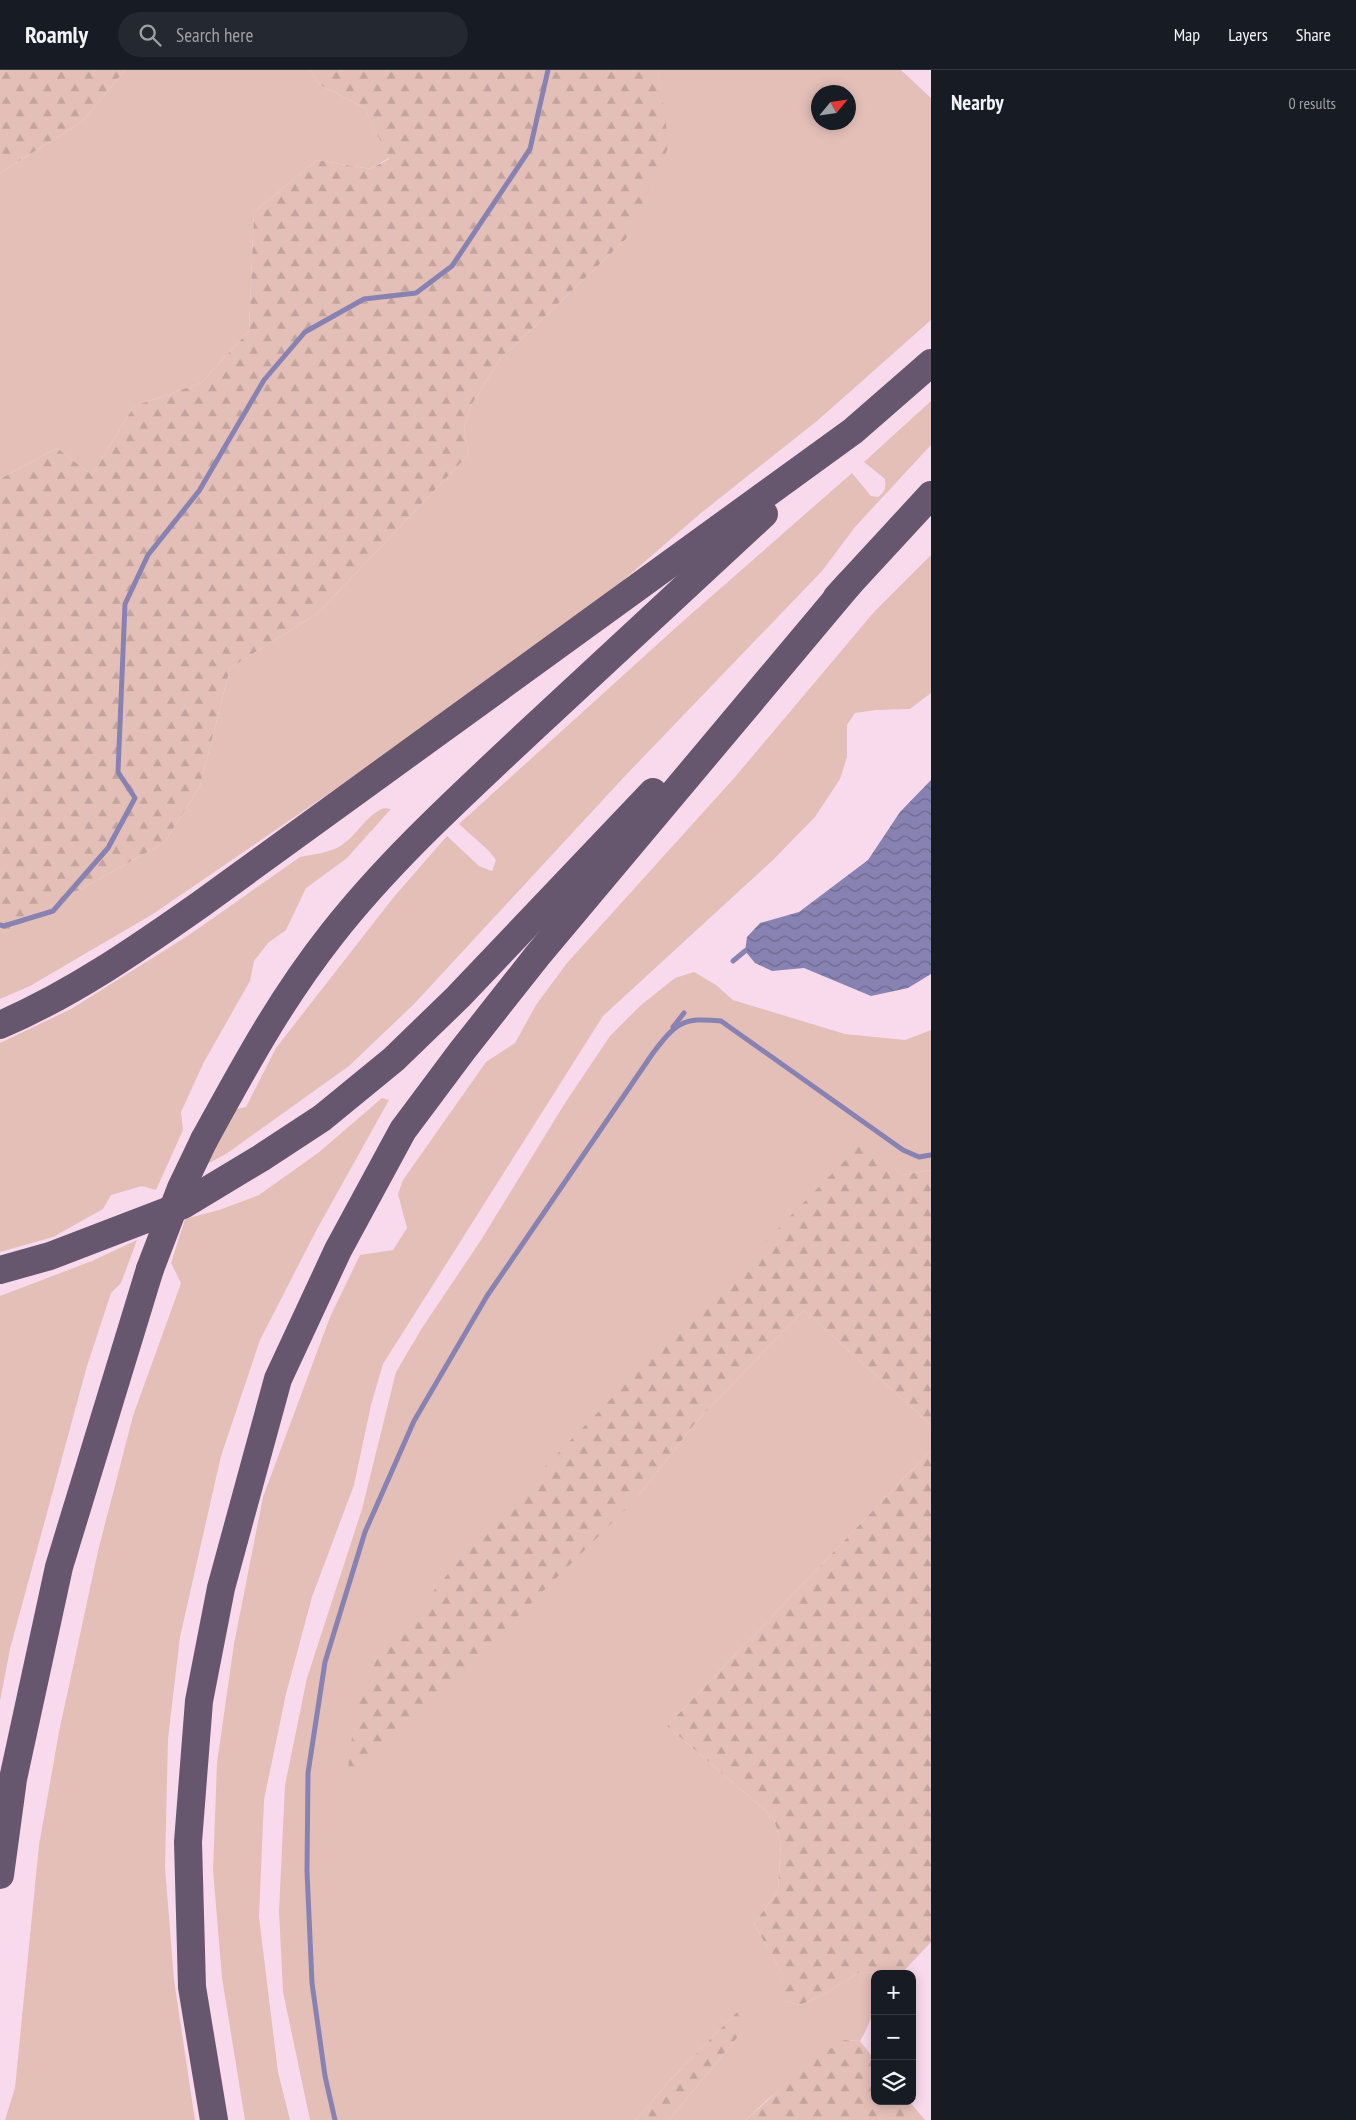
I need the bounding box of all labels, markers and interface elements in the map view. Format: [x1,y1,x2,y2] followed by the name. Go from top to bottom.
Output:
[118,12,468,57] search box
[25,19,88,50] text: Roamly
[136,21,164,49] icon: search
[176,23,253,47] text: Search here
[1174,23,1200,46] text: Map
[1228,23,1268,46] text: Layers
[1296,23,1331,46] text: Share
[811,85,856,130] north arrow
[951,89,1004,116] text: Nearby
[1289,93,1336,113] text: 0 results
[871,1970,916,2105] map controls
[871,1970,916,2015] button: +
[871,2015,916,2060] button: −
[871,2060,916,2105] button: layers

